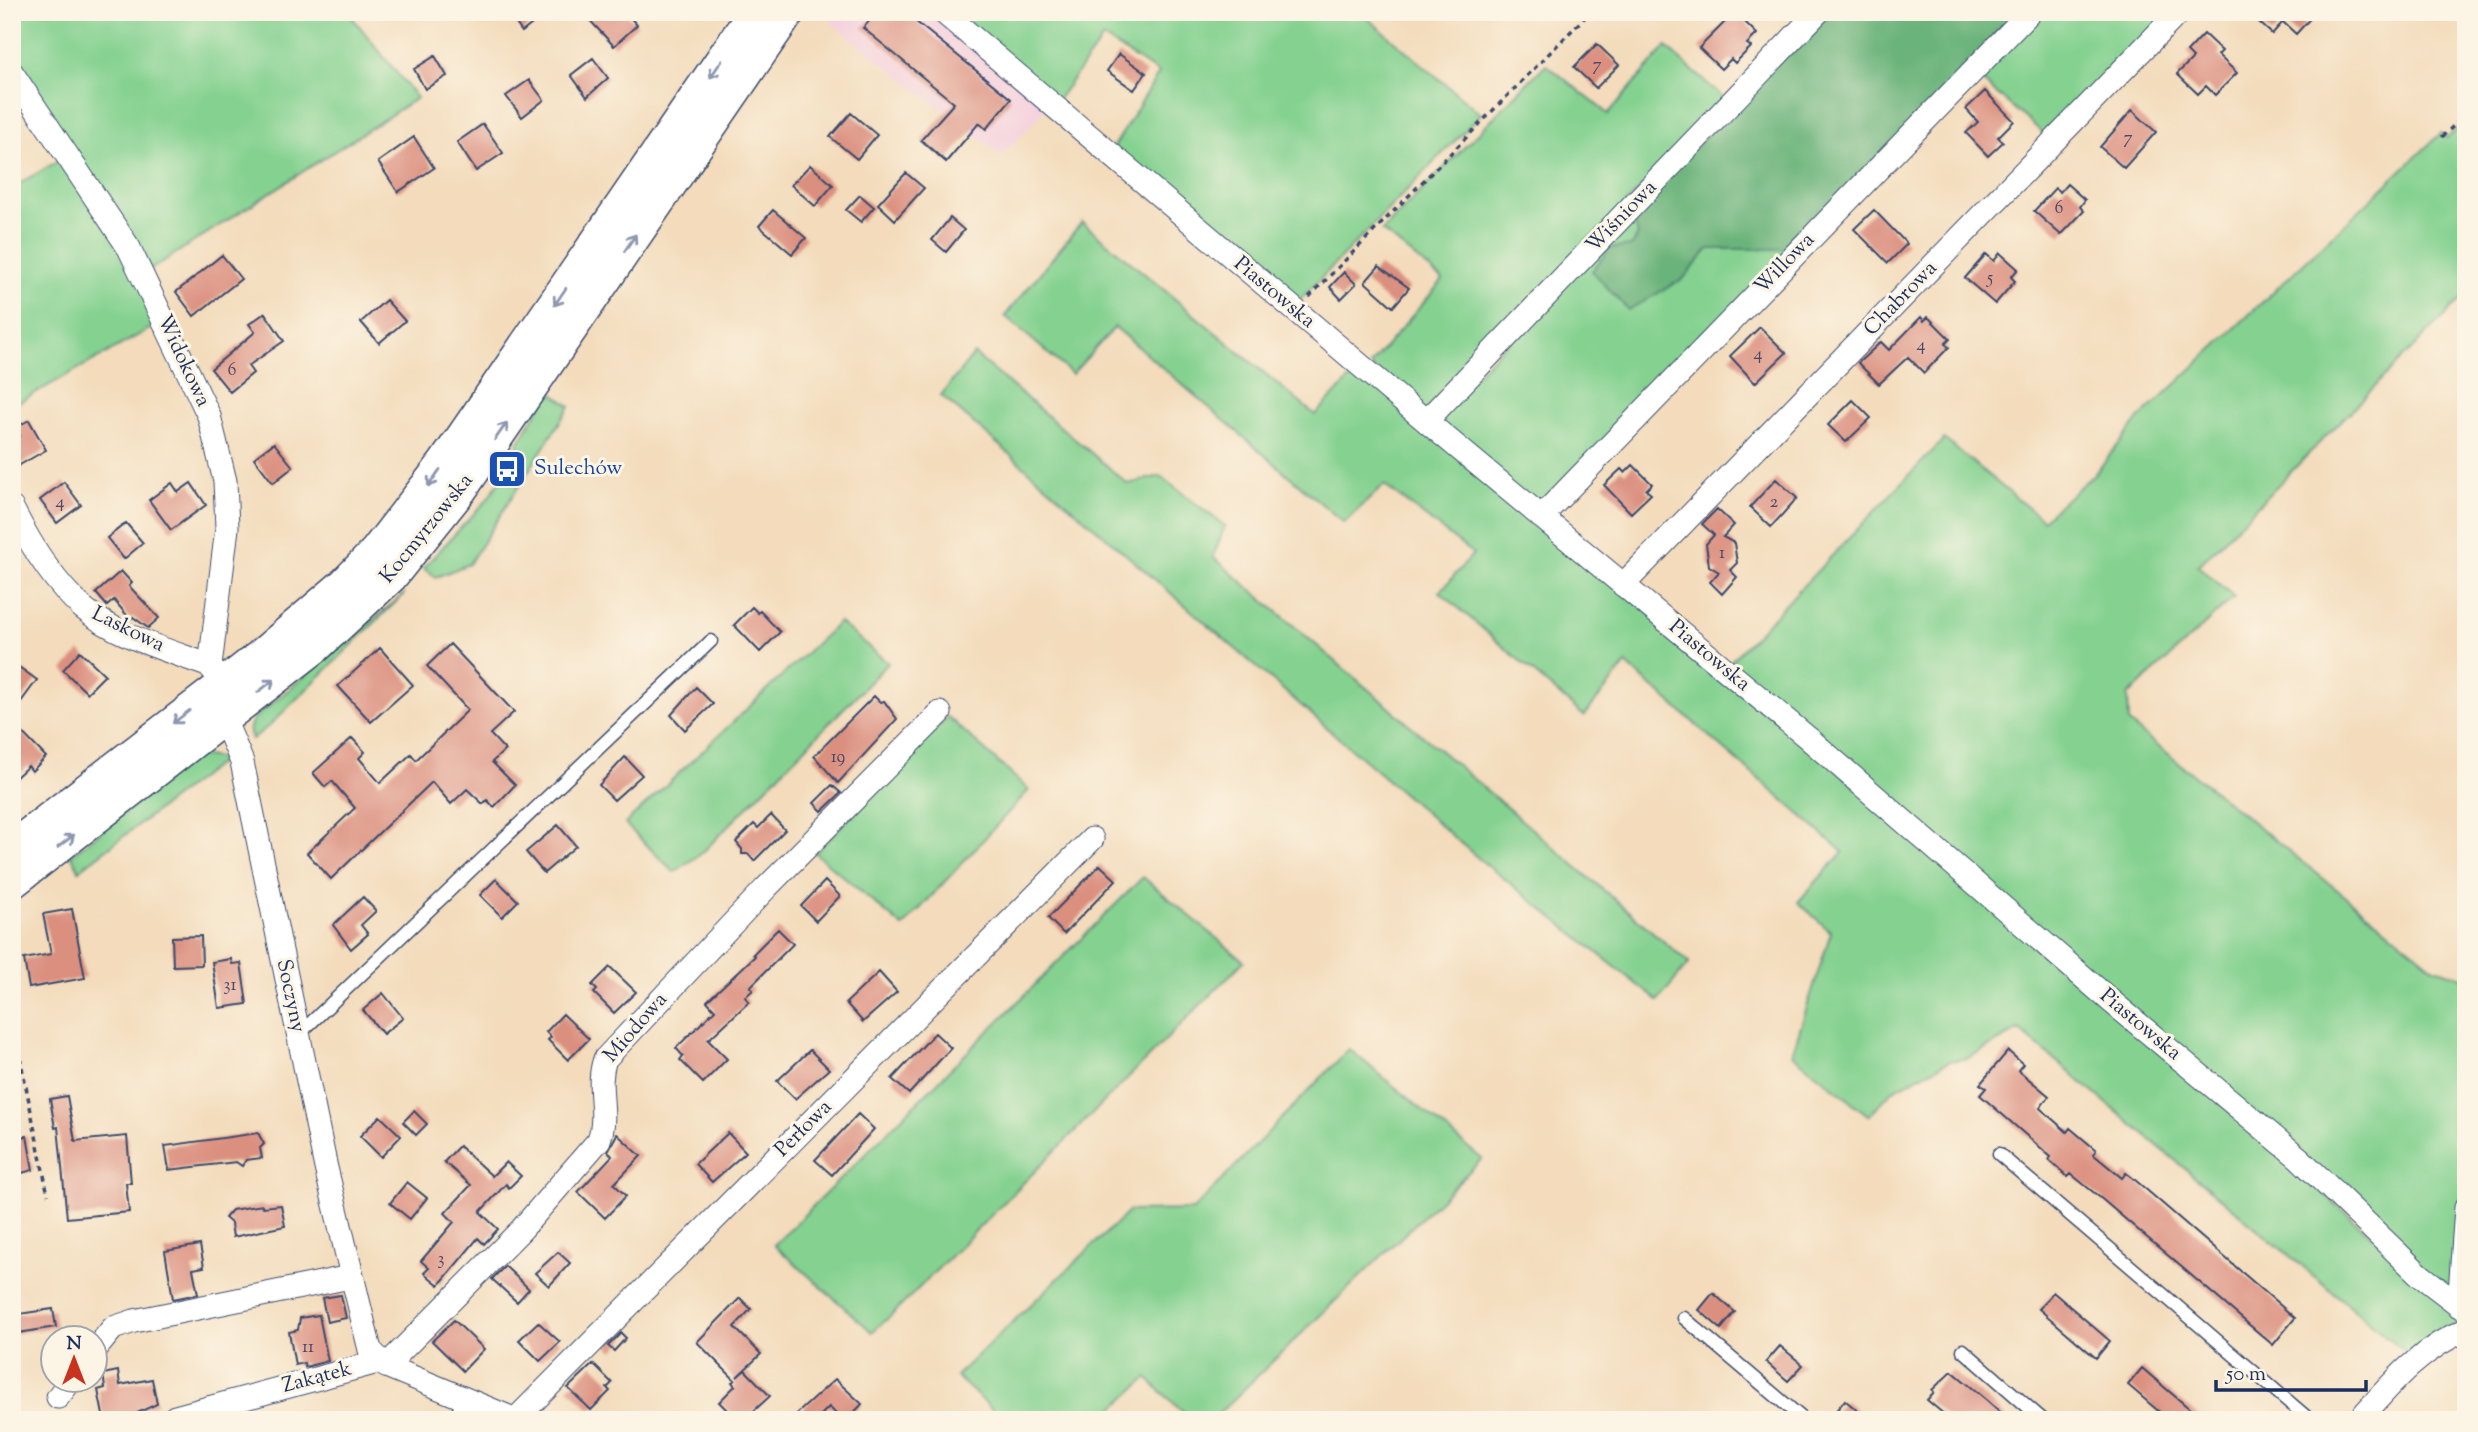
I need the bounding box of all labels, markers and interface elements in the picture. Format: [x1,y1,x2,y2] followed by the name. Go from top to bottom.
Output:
[1592,53,1602,79] house number: 7
[709,58,723,78] one-way arrow
[2123,126,2133,152] house number: 7
[1580,174,1665,260] street label: Wiśniowa
[2055,196,2064,222] house number: 6
[1748,226,1822,302] street label: Willowa
[623,234,637,254] one-way arrow
[1227,250,1322,336] street label: Piastowska
[1857,254,1945,343] street label: Chabrowa
[1986,266,1993,292] house number: 5
[553,286,567,306] one-way arrow
[149,310,217,412] street label: Widokowa
[1916,333,1926,359] house number: 4
[1753,342,1763,368] house number: 4
[228,358,237,384] house number: 6
[494,422,508,441] one-way arrow
[486,448,528,490] bus stop icon: Sulechów
[534,454,622,484] place label: Sulechów
[373,467,481,591] street label: Kocmyrzowska
[427,468,442,487] one-way arrow
[55,490,65,516] house number: 4
[1770,490,1779,516] house number: 2
[1719,541,1725,567] house number: 1
[86,599,170,661] street label: Laskowa
[1662,613,1757,699] street label: Piastowska
[256,679,274,694] one-way arrow
[173,710,191,725] one-way arrow
[831,745,846,771] house number: 19
[57,833,75,848] one-way arrow
[268,957,312,1036] street label: Soczyny
[223,973,237,999] house number: 31
[2093,982,2188,1068] street label: Piastowska
[597,986,675,1070] street label: Miodowa
[768,1093,840,1165] street label: Perłowa
[437,1247,445,1273] house number: 3
[38,1324,108,1394] north arrow
[66,1331,82,1358] text: N
[302,1335,314,1361] house number: 11
[2216,1348,2366,1392] scale bar
[279,1354,356,1402] street label: Zakątek
[2225,1360,2266,1390] text: 50 m

